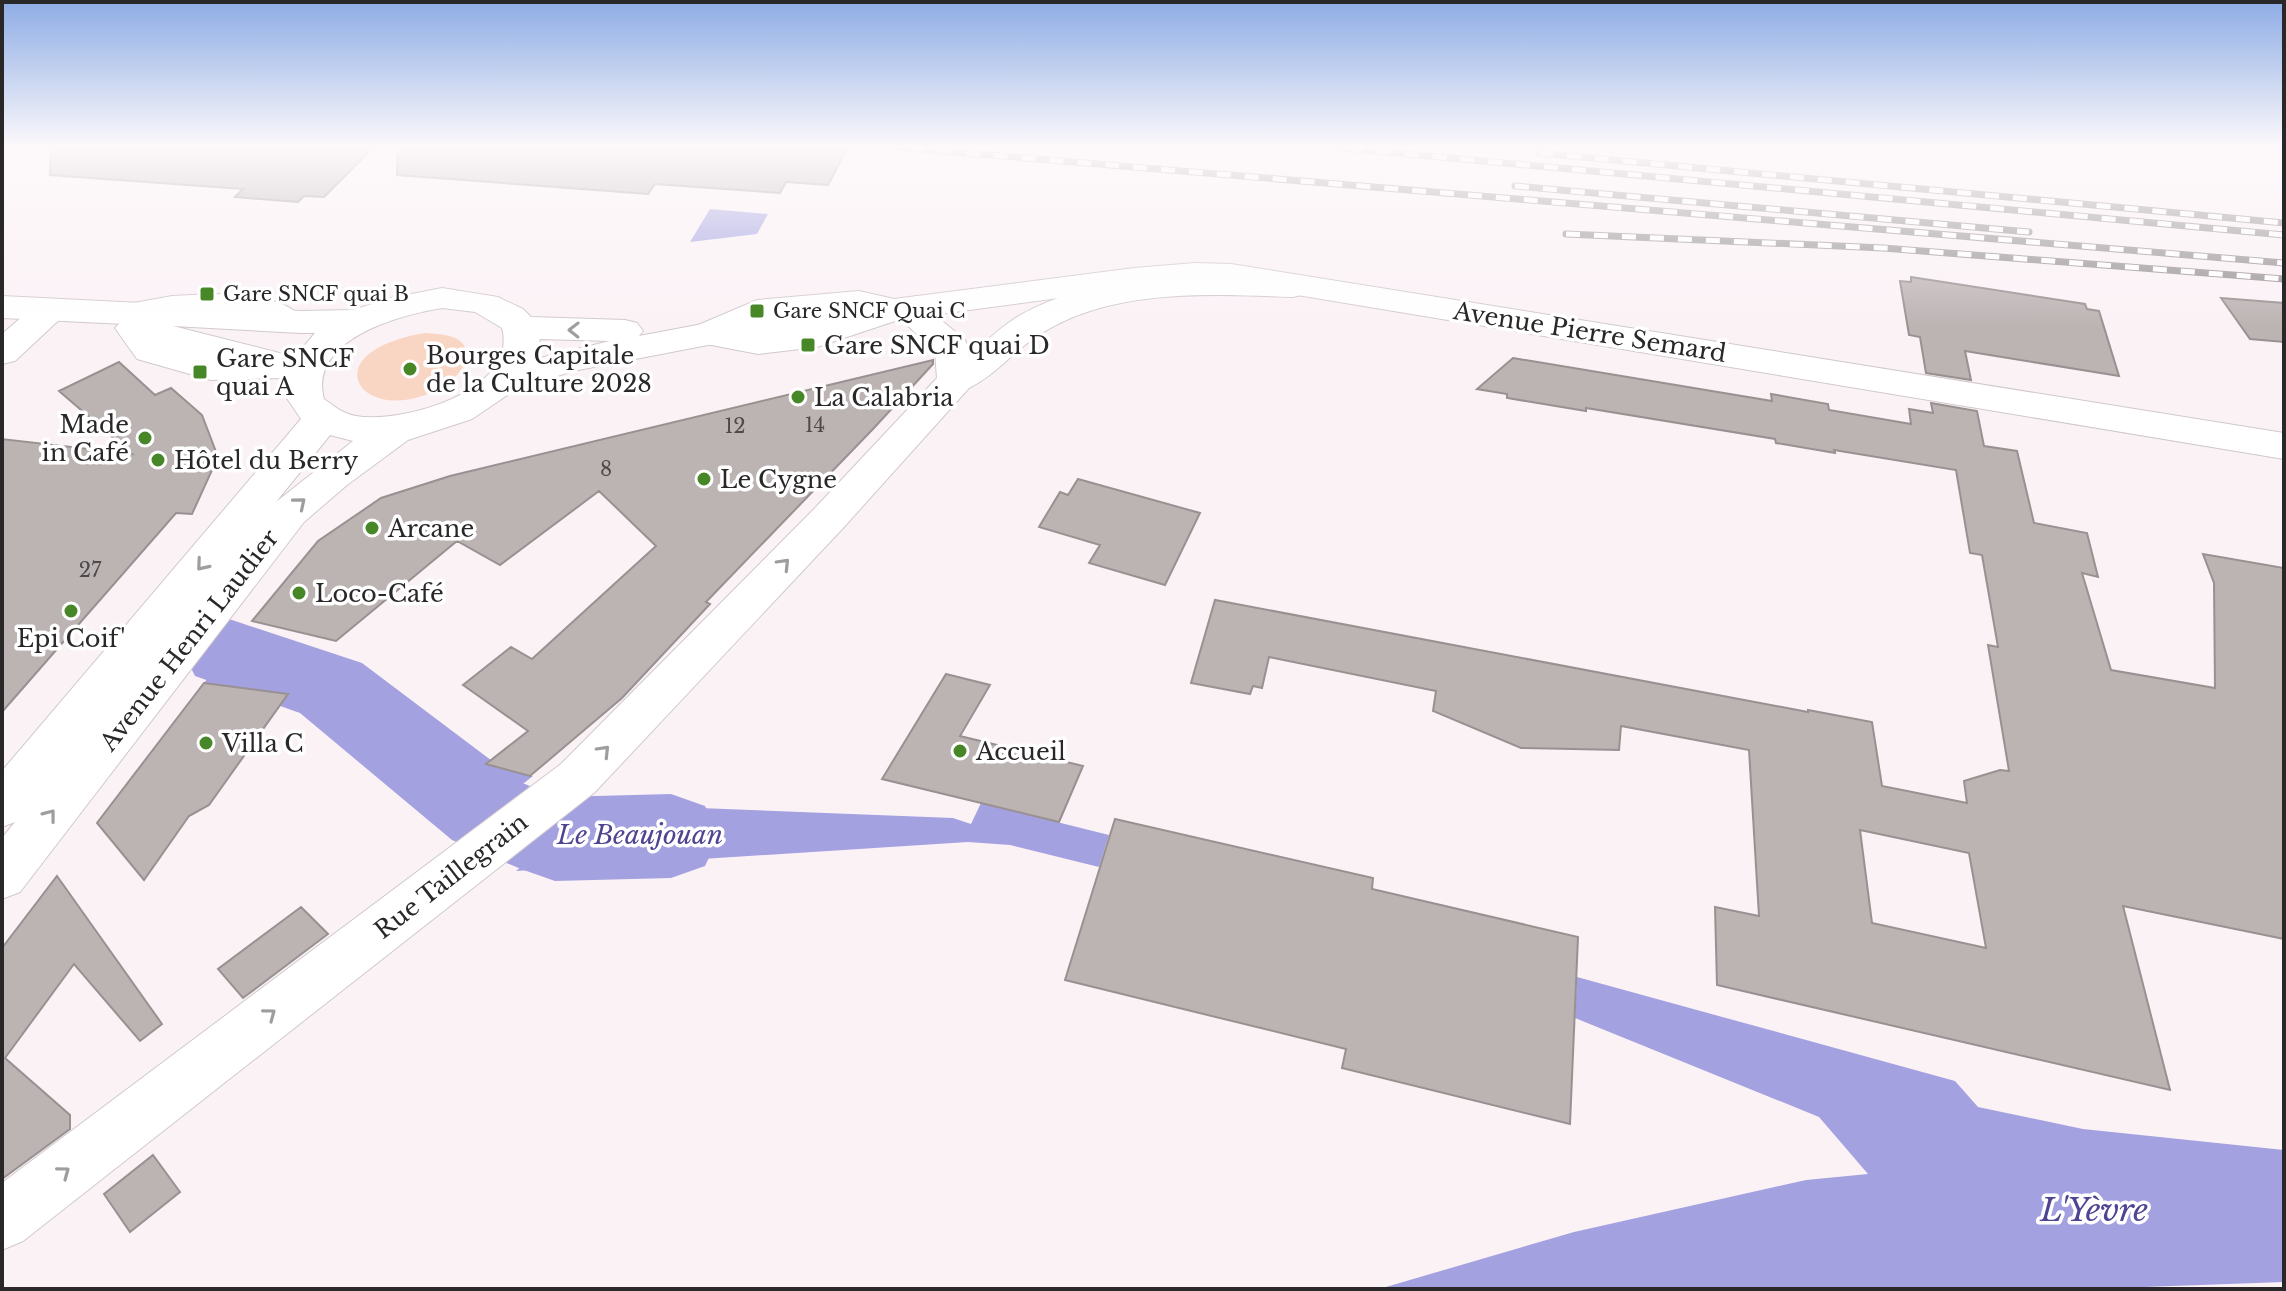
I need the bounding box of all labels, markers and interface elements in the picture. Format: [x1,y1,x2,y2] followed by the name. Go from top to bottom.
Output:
[223,282,409,306] place label: Gare SNCF quai B
[198,285,216,303] marker: Gare SNCF quai B
[1451,296,1728,368] street label: Avenue Pierre Semard
[773,299,965,323] place label: Gare SNCF Quai C
[748,302,766,320] marker: Gare SNCF Quai C
[567,321,580,338] one-way arrow
[824,331,1050,360] place label: Gare SNCF quai D
[799,336,817,354] marker: Gare SNCF quai D
[426,341,652,398] place label: Bourges Capitale de la Culture 2028
[216,344,354,401] place label: Gare SNCF quai A
[401,360,419,378] marker: Bourges Capitale de la Culture 2028
[191,363,209,381] marker: Gare SNCF quai A
[814,383,954,412] place label: La Calabria
[789,388,807,406] marker: La Calabria
[41,410,129,467] place label: Made in Café
[805,413,825,437] house number: 14
[724,414,746,438] house number: 12
[136,429,154,447] marker: Made in Café
[174,446,359,475] place label: Hôtel du Berry
[149,451,167,469] marker: Hôtel du Berry
[600,457,612,481] house number: 8
[720,465,837,494] place label: Le Cygne
[695,470,713,488] marker: Le Cygne
[291,498,306,513] one-way arrow
[387,514,474,543] place label: Arcane
[363,519,381,537] marker: Arcane
[93,523,285,757] street label: Avenue Henri Laudier
[197,556,212,570] one-way arrow
[79,558,102,582] house number: 27
[775,559,790,573] one-way arrow
[315,579,444,608] place label: Loco-Café
[290,584,308,602] marker: Loco-Café
[62,602,80,620] marker: Epi Coif'
[17,624,125,653] place label: Epi Coif'
[221,729,304,758] place label: Villa C
[197,734,215,752] marker: Villa C
[975,737,1066,766] place label: Accueil
[951,742,969,760] marker: Accueil
[595,746,609,760] one-way arrow
[369,807,533,945] street label: Rue Taillegrain
[41,809,55,824] one-way arrow
[556,819,723,851] water label: Le Beaujouan
[262,1010,276,1024] one-way arrow
[55,1168,70,1182] one-way arrow
[2039,1190,2148,1230] water label: L'Yèvre

